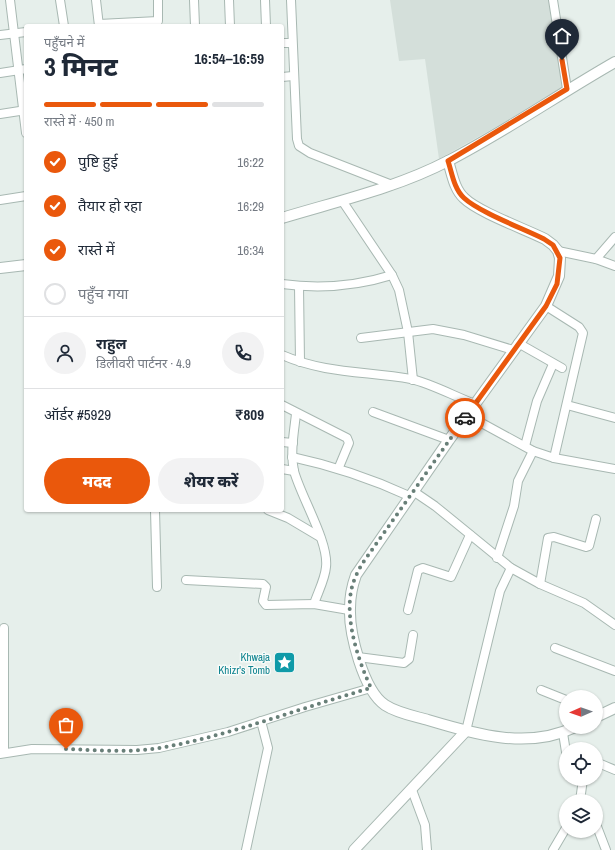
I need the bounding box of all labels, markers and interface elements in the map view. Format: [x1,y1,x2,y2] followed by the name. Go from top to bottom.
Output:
[545,19,579,60] pin
[551,25,573,47] icon: home
[44,34,85,51] text: पहुँचने में
[194,48,264,69] text: 16:54–16:59
[44,49,118,84] text: 3 मिनट
[44,113,114,130] text: रास्ते में · 450 m
[44,151,66,173] icon: check
[78,151,118,172] text: पुष्टि हुई
[237,154,264,171] text: 16:22
[44,195,66,217] icon: check
[78,195,142,216] text: तैयार हो रहा
[237,198,264,215] text: 16:29
[44,239,66,261] icon: check
[78,239,115,260] text: रास्ते में
[237,242,264,259] text: 16:34
[78,283,128,304] text: पहुँच गया
[44,332,86,374] button: person
[222,332,264,374] button: phone
[96,333,127,354] text: राहुल
[96,355,191,372] text: डिलीवरी पार्टनर · 4.9
[445,398,485,438] courier
[44,404,111,425] text: ऑर्डर #5929
[235,404,264,425] text: ₹809
[454,407,476,429] icon: car
[44,458,150,504] button: मदद
[158,458,264,504] button: शेयर करें
[218,650,270,677] place label: Khwaja Khizr's Tomb
[272,650,298,676] place icon: Khwaja Khizr's Tomb
[559,690,603,734] north arrow
[559,690,603,838] map controls
[49,708,83,749] pin
[55,714,77,736] icon: bag
[559,742,603,786] button: locate
[559,794,603,838] button: layers

